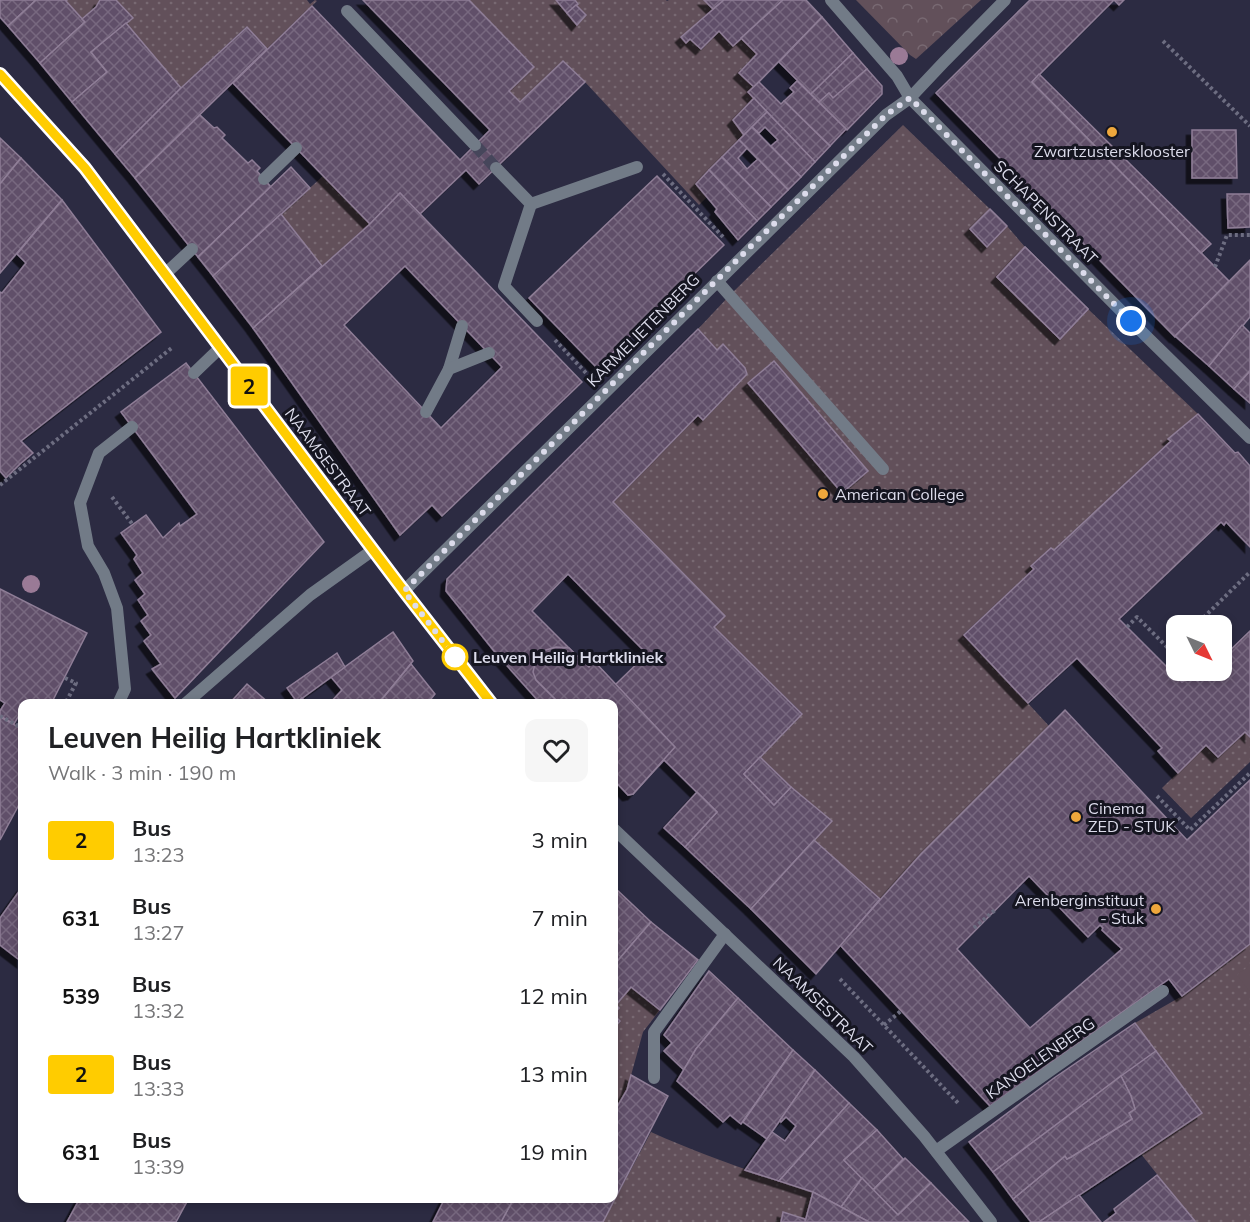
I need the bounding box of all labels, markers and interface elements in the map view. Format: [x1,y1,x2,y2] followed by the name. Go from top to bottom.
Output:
[1105,125,1119,139] marker: Zwartzustersklooster
[1034,141,1190,161] place label: Zwartzustersklooster
[990,156,1102,268] street label: SCHAPENSTRAAT
[582,269,704,391] street label: KARMELIETENBERG
[1116,306,1146,336] your location
[230,366,268,406] line badge: 2
[243,373,255,399] text: 2
[281,404,376,520] street label: NAAMSESTRAAT
[835,484,964,504] place label: American College
[816,487,830,501] marker: American College
[1166,615,1232,681] north arrow
[1166,615,1232,681] map controls
[442,644,468,670] marker: Leuven Heilig Hartkliniek
[473,647,664,667] place label: Leuven Heilig Hartkliniek
[525,719,588,782] button: heart
[48,720,381,755] text: Leuven Heilig Hartkliniek
[48,760,236,785] text: Walk · 3 min · 190 m
[1088,798,1176,836] place label: Cinema ZED - STUK
[1069,810,1083,824] marker: Cinema ZED - STUK
[132,814,171,842] text: Bus
[532,826,588,854] text: 3 min
[75,827,87,853] text: 2
[132,842,185,867] text: 13:23
[1015,890,1145,928] place label: Arenberginstituut - Stuk
[132,892,171,920] text: Bus
[1149,902,1163,916] marker: Arenberginstituut - Stuk
[532,904,588,932] text: 7 min
[62,905,100,931] text: 631
[132,920,185,945] text: 13:27
[769,952,877,1058] street label: NAAMSESTRAAT
[132,970,171,998] text: Bus
[518,982,588,1010] text: 12 min
[62,983,100,1009] text: 539
[132,998,185,1023] text: 13:32
[982,1013,1098,1103] street label: KANOELENBERG
[132,1048,171,1076] text: Bus
[518,1060,588,1088] text: 13 min
[75,1061,87,1087] text: 2
[132,1076,185,1101] text: 13:33
[132,1126,171,1154] text: Bus
[518,1138,588,1166] text: 19 min
[62,1139,100,1165] text: 631
[132,1154,185,1179] text: 13:39

